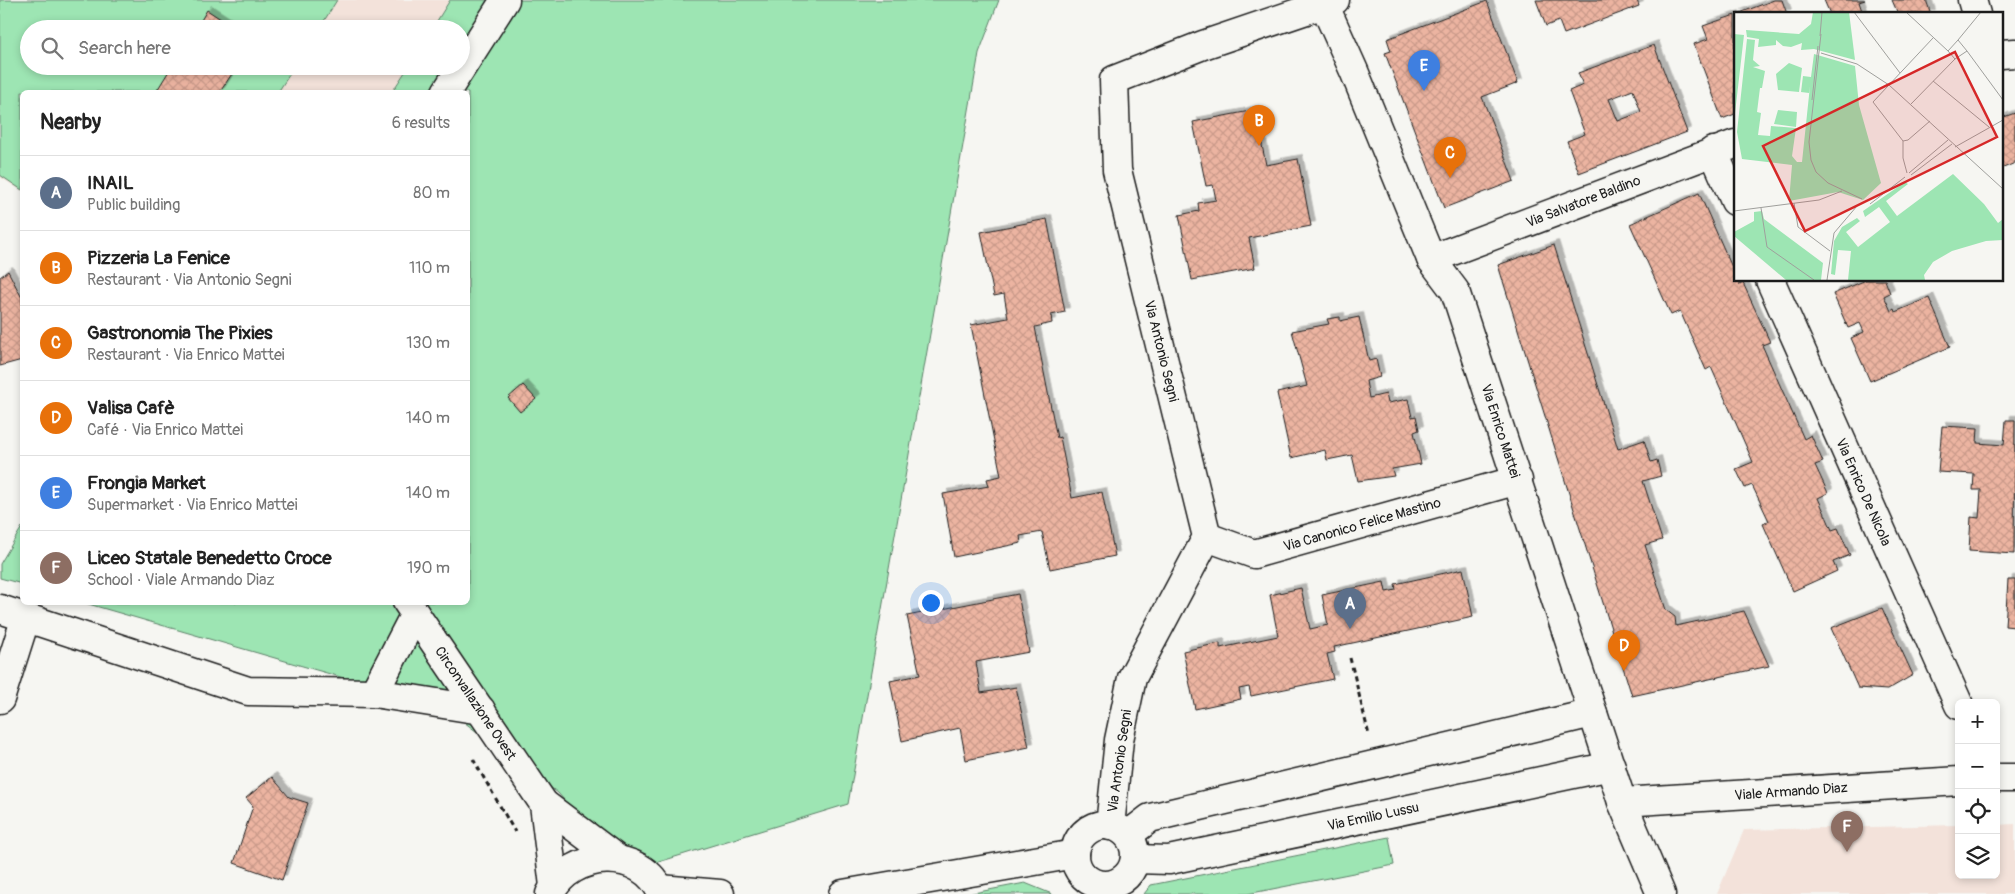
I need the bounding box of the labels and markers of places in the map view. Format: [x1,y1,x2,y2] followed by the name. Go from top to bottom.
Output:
[1408,50,1440,91] pin: E
[1243,105,1275,146] pin: B
[1434,137,1466,178] pin: C
[1334,588,1366,629] pin: A
[1608,630,1640,671] pin: D
[1831,811,1863,852] pin: F

